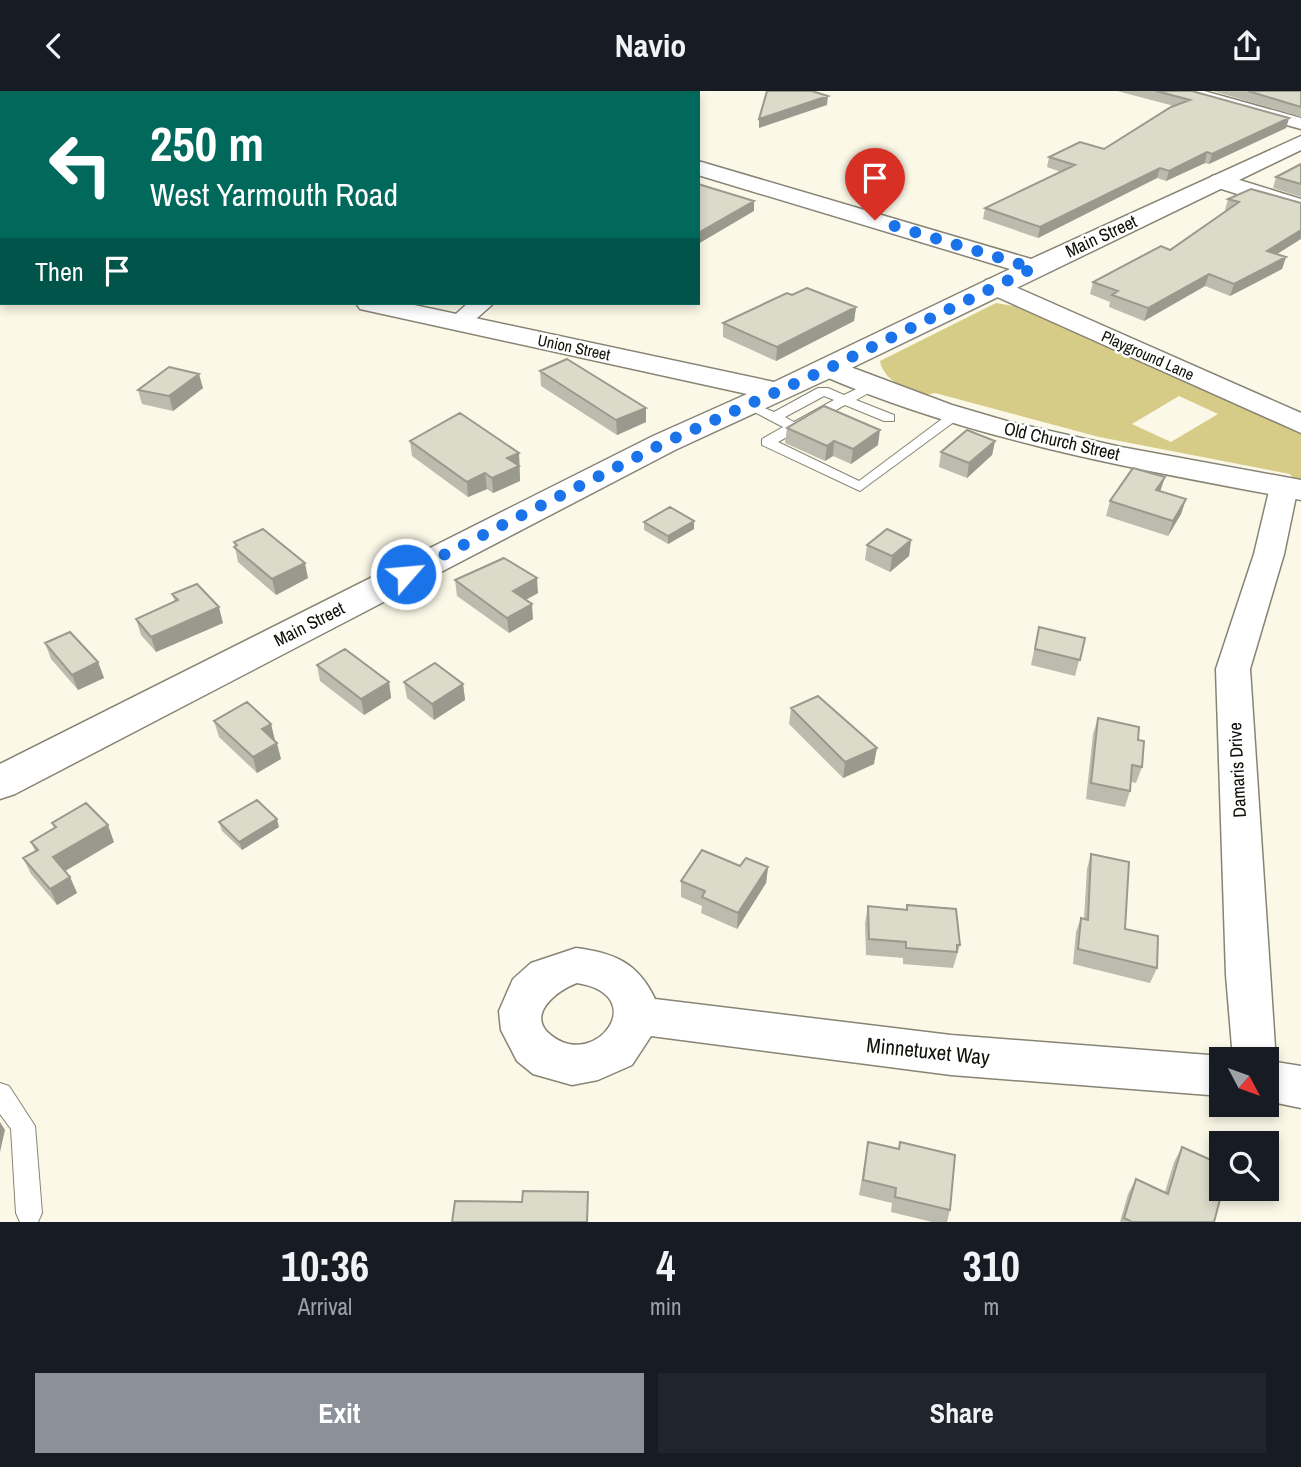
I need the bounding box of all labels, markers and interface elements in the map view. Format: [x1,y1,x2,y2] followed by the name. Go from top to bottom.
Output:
[615,24,686,67] text: Navio
[35,27,73,65] icon: back
[1228,27,1266,65] icon: share
[150,110,264,176] text: 250 m
[35,119,126,210] icon: left
[845,148,905,220] pin
[856,159,894,197] icon: arrive
[150,173,398,216] text: West Yarmouth Road
[1061,209,1141,263] street label: Main Street
[98,252,136,290] icon: arrive
[35,254,84,289] text: Then
[1098,325,1198,385] street label: Playground Lane
[536,329,613,365] street label: Union Street
[1002,416,1122,466] street label: Old Church Street
[369,537,443,611] position arrow
[269,596,349,652] street label: Main Street
[1222,722,1252,818] street label: Damaris Drive
[865,1030,991,1072] street label: Minnetuxet Way
[1209,1047,1279,1117] north arrow
[1209,1047,1279,1201] map controls
[1209,1131,1279,1201] button: search
[281,1238,369,1294] text: 10:36
[656,1238,675,1294] text: 4
[963,1238,1020,1294] text: 310
[298,1291,352,1322] text: Arrival
[650,1291,682,1322] text: min
[983,1291,999,1322] text: m
[35,1373,644,1453] button: Exit
[658,1373,1266,1453] button: Share

